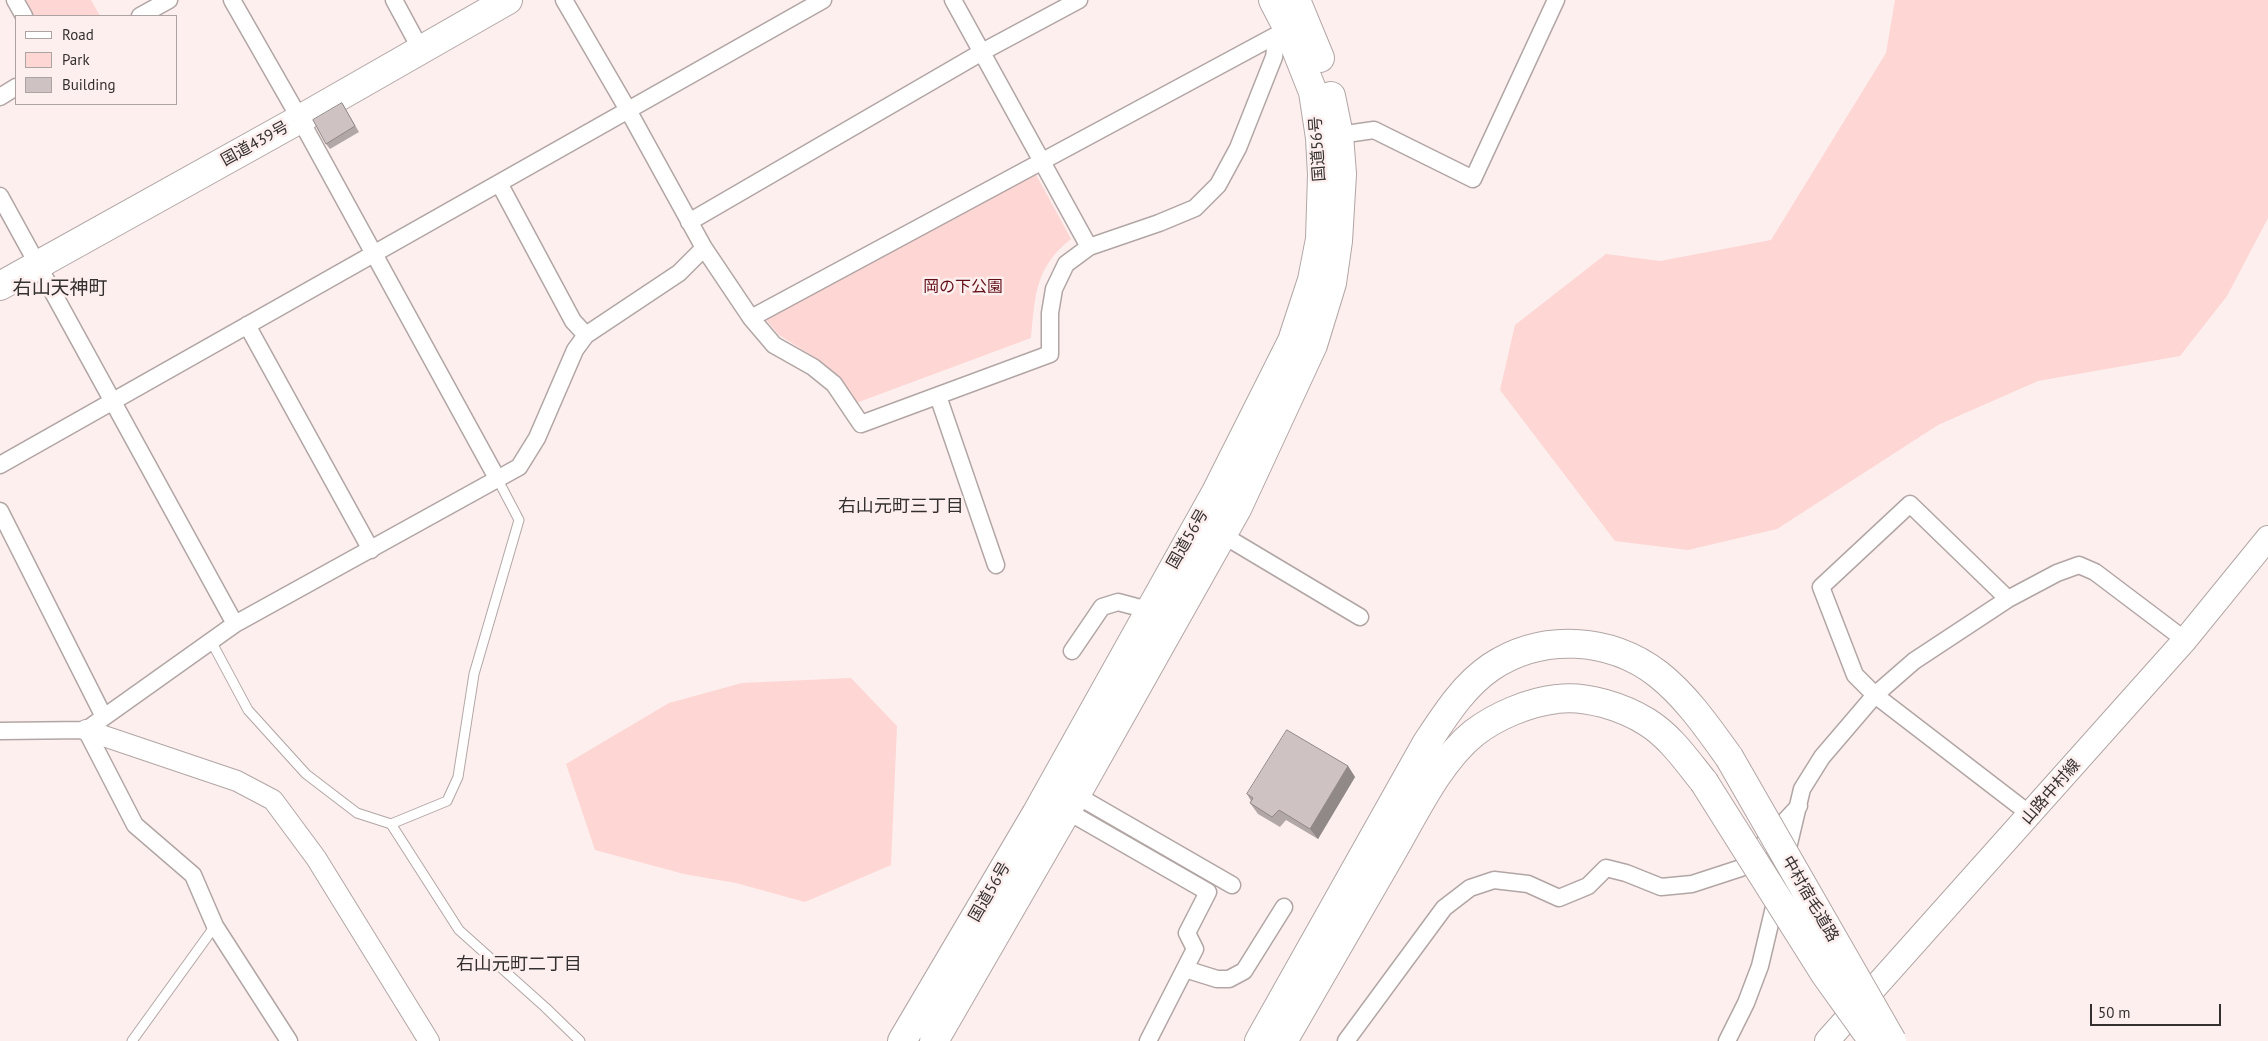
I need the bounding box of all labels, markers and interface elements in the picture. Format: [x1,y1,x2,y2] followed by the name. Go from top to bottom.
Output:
[15,15,178,105] legend
[62,25,94,44] text: Road
[62,50,90,69] text: Park
[62,75,116,94] text: Building
[1306,116,1330,182] street label: 国道56号
[218,118,292,170] street label: 国道439号
[923,277,1003,297] park label: 岡の下公園
[13,278,107,300] district label: 右山天神町
[838,496,964,518] district label: 右山元町三丁目
[1163,506,1213,572] street label: 国道56号
[2018,756,2084,828] street label: 山路中村線
[1778,853,1842,945] street label: 中村宿毛道路
[965,859,1015,925] street label: 国道56号
[456,954,582,976] district label: 右山元町二丁目
[2093,994,2224,1026] scale bar
[2098,1003,2131,1022] text: 50 m

